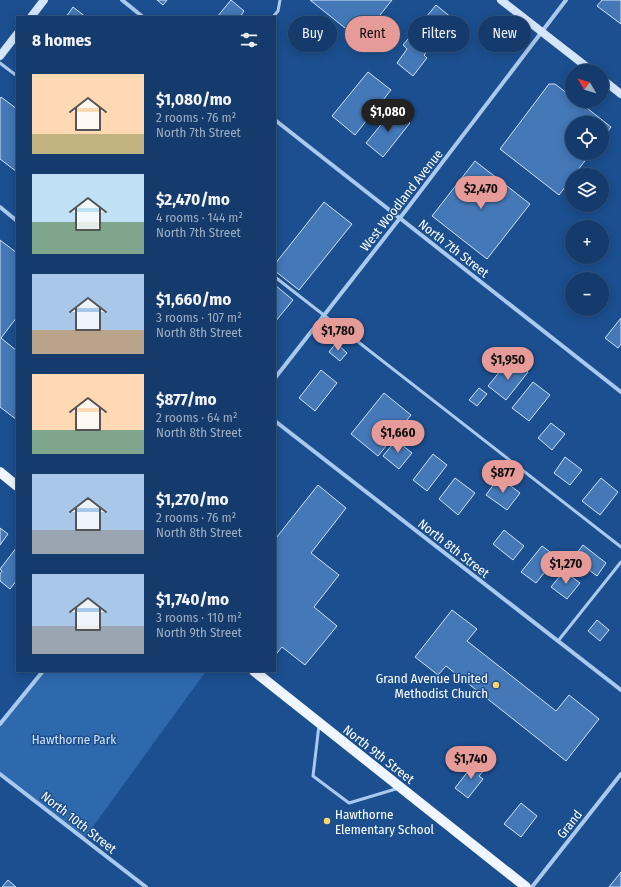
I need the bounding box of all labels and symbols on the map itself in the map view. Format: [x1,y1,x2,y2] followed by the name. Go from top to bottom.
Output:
[565,64,609,108] north arrow
[355,99,421,133] pin: $1,080
[357,147,446,254] street label: West Woodland Avenue
[448,176,514,210] pin: $2,470
[416,216,492,281] street label: North 7th Street
[305,318,371,352] pin: $1,780
[475,347,541,381] pin: $1,950
[365,420,431,454] pin: $1,660
[479,460,527,494] pin: $877
[415,516,493,581] street label: North 8th Street
[533,551,599,585] pin: $1,270
[376,671,488,701] place label: Grand Avenue United Methodist Church
[491,680,501,690] marker: Grand Avenue United Methodist Church
[340,722,418,787] street label: North 9th Street
[32,732,117,747] park label: Hawthorne Park
[438,746,504,780] pin: $1,740
[38,788,120,857] street label: North 10th Street
[335,807,435,837] place label: Hawthorne Elementary School
[554,807,585,841] street label: Grand
[322,816,332,826] marker: Hawthorne Elementary School

